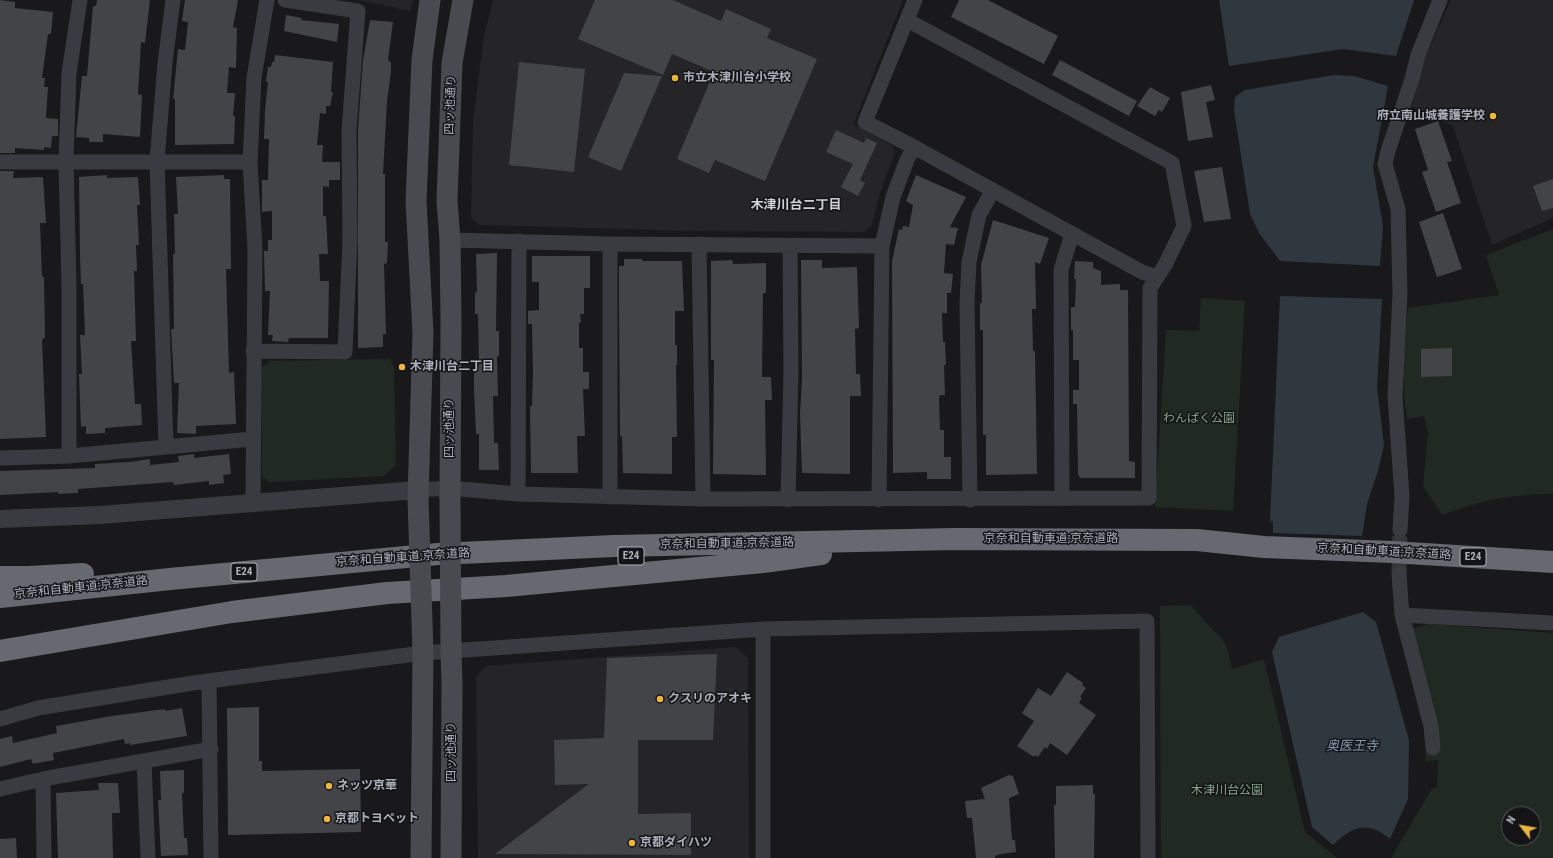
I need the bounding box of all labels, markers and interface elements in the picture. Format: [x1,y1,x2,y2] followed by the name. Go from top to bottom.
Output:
[683,71,791,85] place label: 市立木津川台小学校
[670,73,680,83] marker: 市立木津川台小学校
[443,75,459,135] street label: 四ッ池通り
[1377,109,1485,123] place label: 府立南山城養護学校
[1488,111,1498,121] marker: 府立南山城養護学校
[751,198,841,214] district label: 木津川台二丁目
[410,360,494,374] place label: 木津川台二丁目
[397,362,407,372] marker: 木津川台二丁目
[443,398,457,458] street label: 四ッ池通り
[1163,412,1235,426] park label: わんぱく公園
[984,532,1118,546] street label: 京奈和自動車道;京奈道路
[660,536,794,552] street label: 京奈和自動車道;京奈道路
[1316,541,1452,563] street label: 京奈和自動車道;京奈道路
[335,546,471,570] street label: 京奈和自動車道;京奈道路
[618,547,644,565] road number: E24
[1460,548,1486,566] road number: E24
[231,563,257,581] road number: E24
[13,574,149,602] street label: 京奈和自動車道;京奈道路
[668,692,752,706] place label: クスリのアオキ
[655,694,665,704] marker: クスリのアオキ
[445,722,459,782] street label: 四ッ池通り
[1326,739,1378,755] water label: 奥医王寺
[337,779,397,793] place label: ネッツ京華
[324,781,334,791] marker: ネッツ京華
[1191,784,1263,798] park label: 木津川台公園
[1501,806,1541,846] north arrow
[335,812,419,826] place label: 京都トヨペット
[322,814,332,824] marker: 京都トヨペット
[1504,814,1518,826] text: N
[640,836,712,850] place label: 京都ダイハツ
[627,838,637,848] marker: 京都ダイハツ

